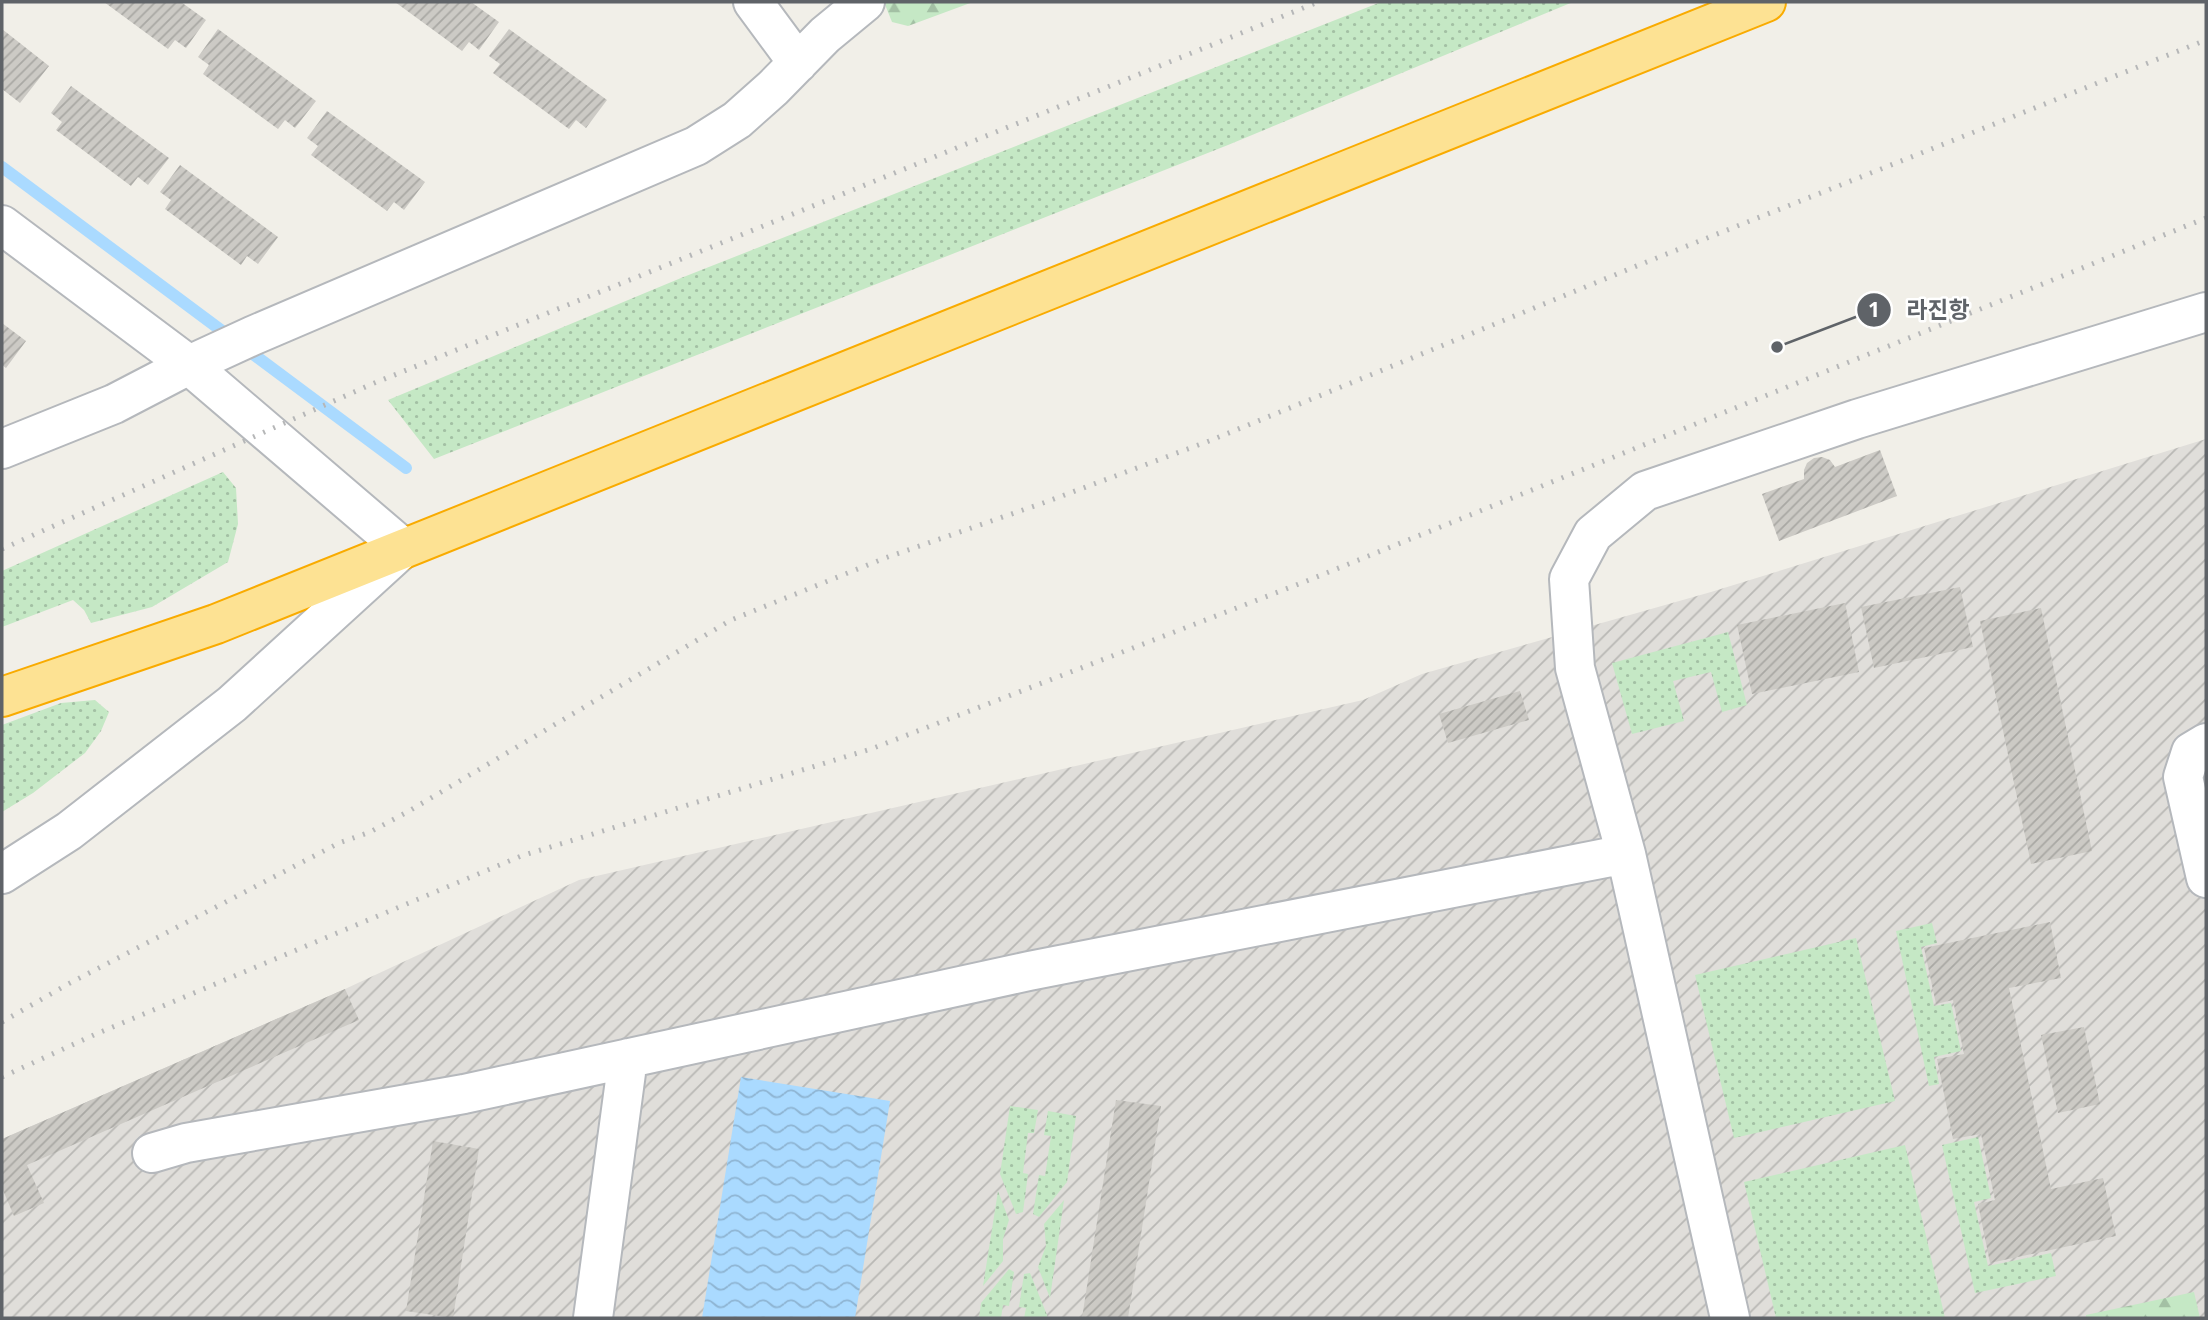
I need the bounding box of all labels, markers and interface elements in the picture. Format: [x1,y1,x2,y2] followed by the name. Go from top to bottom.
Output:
[1857,288,1983,332] callout: 라진항
[1906,293,1970,325] text: 라진항
[1868,295,1880,323] text: 1

